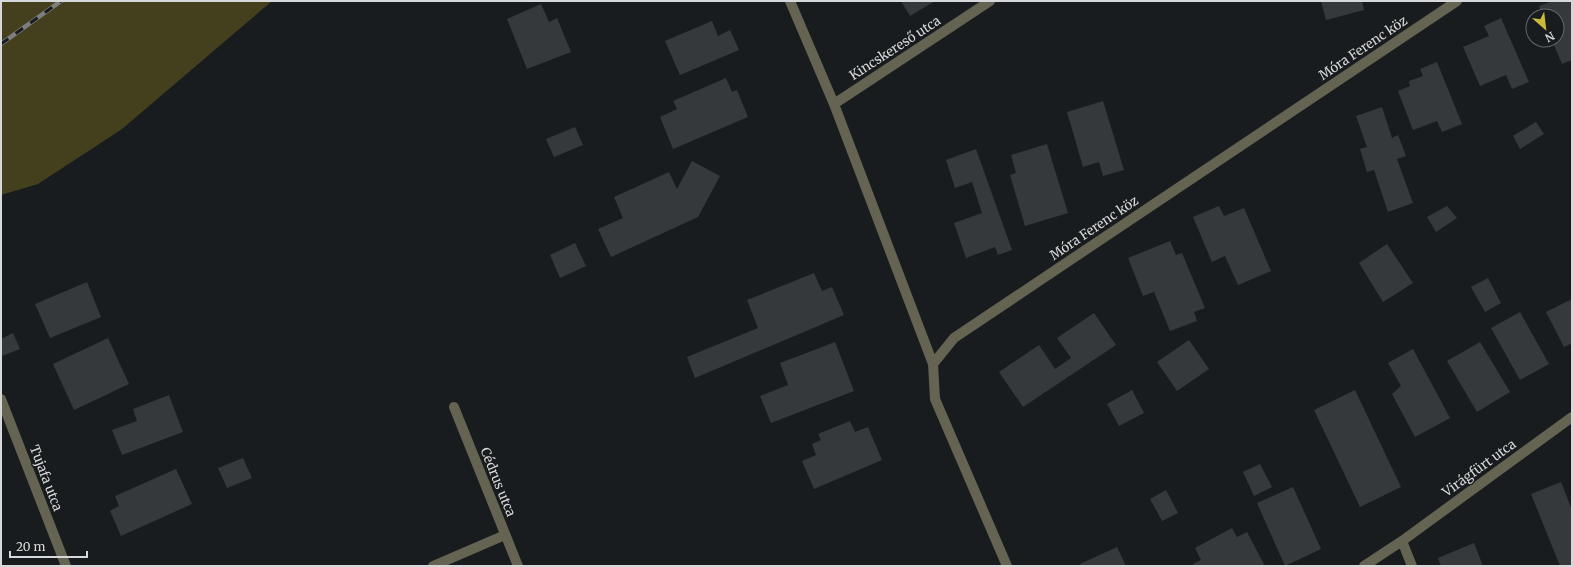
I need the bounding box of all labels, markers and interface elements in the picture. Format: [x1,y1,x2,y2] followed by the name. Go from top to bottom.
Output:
[1525,8,1565,48] north arrow
[846,12,944,84] street label: Kincskereső utca
[1315,12,1411,84] street label: Móra Ferenc köz
[1542,29,1557,45] text: N
[1046,192,1142,264] street label: Móra Ferenc köz
[1438,436,1519,501] street label: Virágfürt utca
[26,443,66,513] street label: Tujafa utca
[476,445,520,519] street label: Cédrus utca
[10,533,87,559] scale bar
[16,539,45,554] text: 20 m

